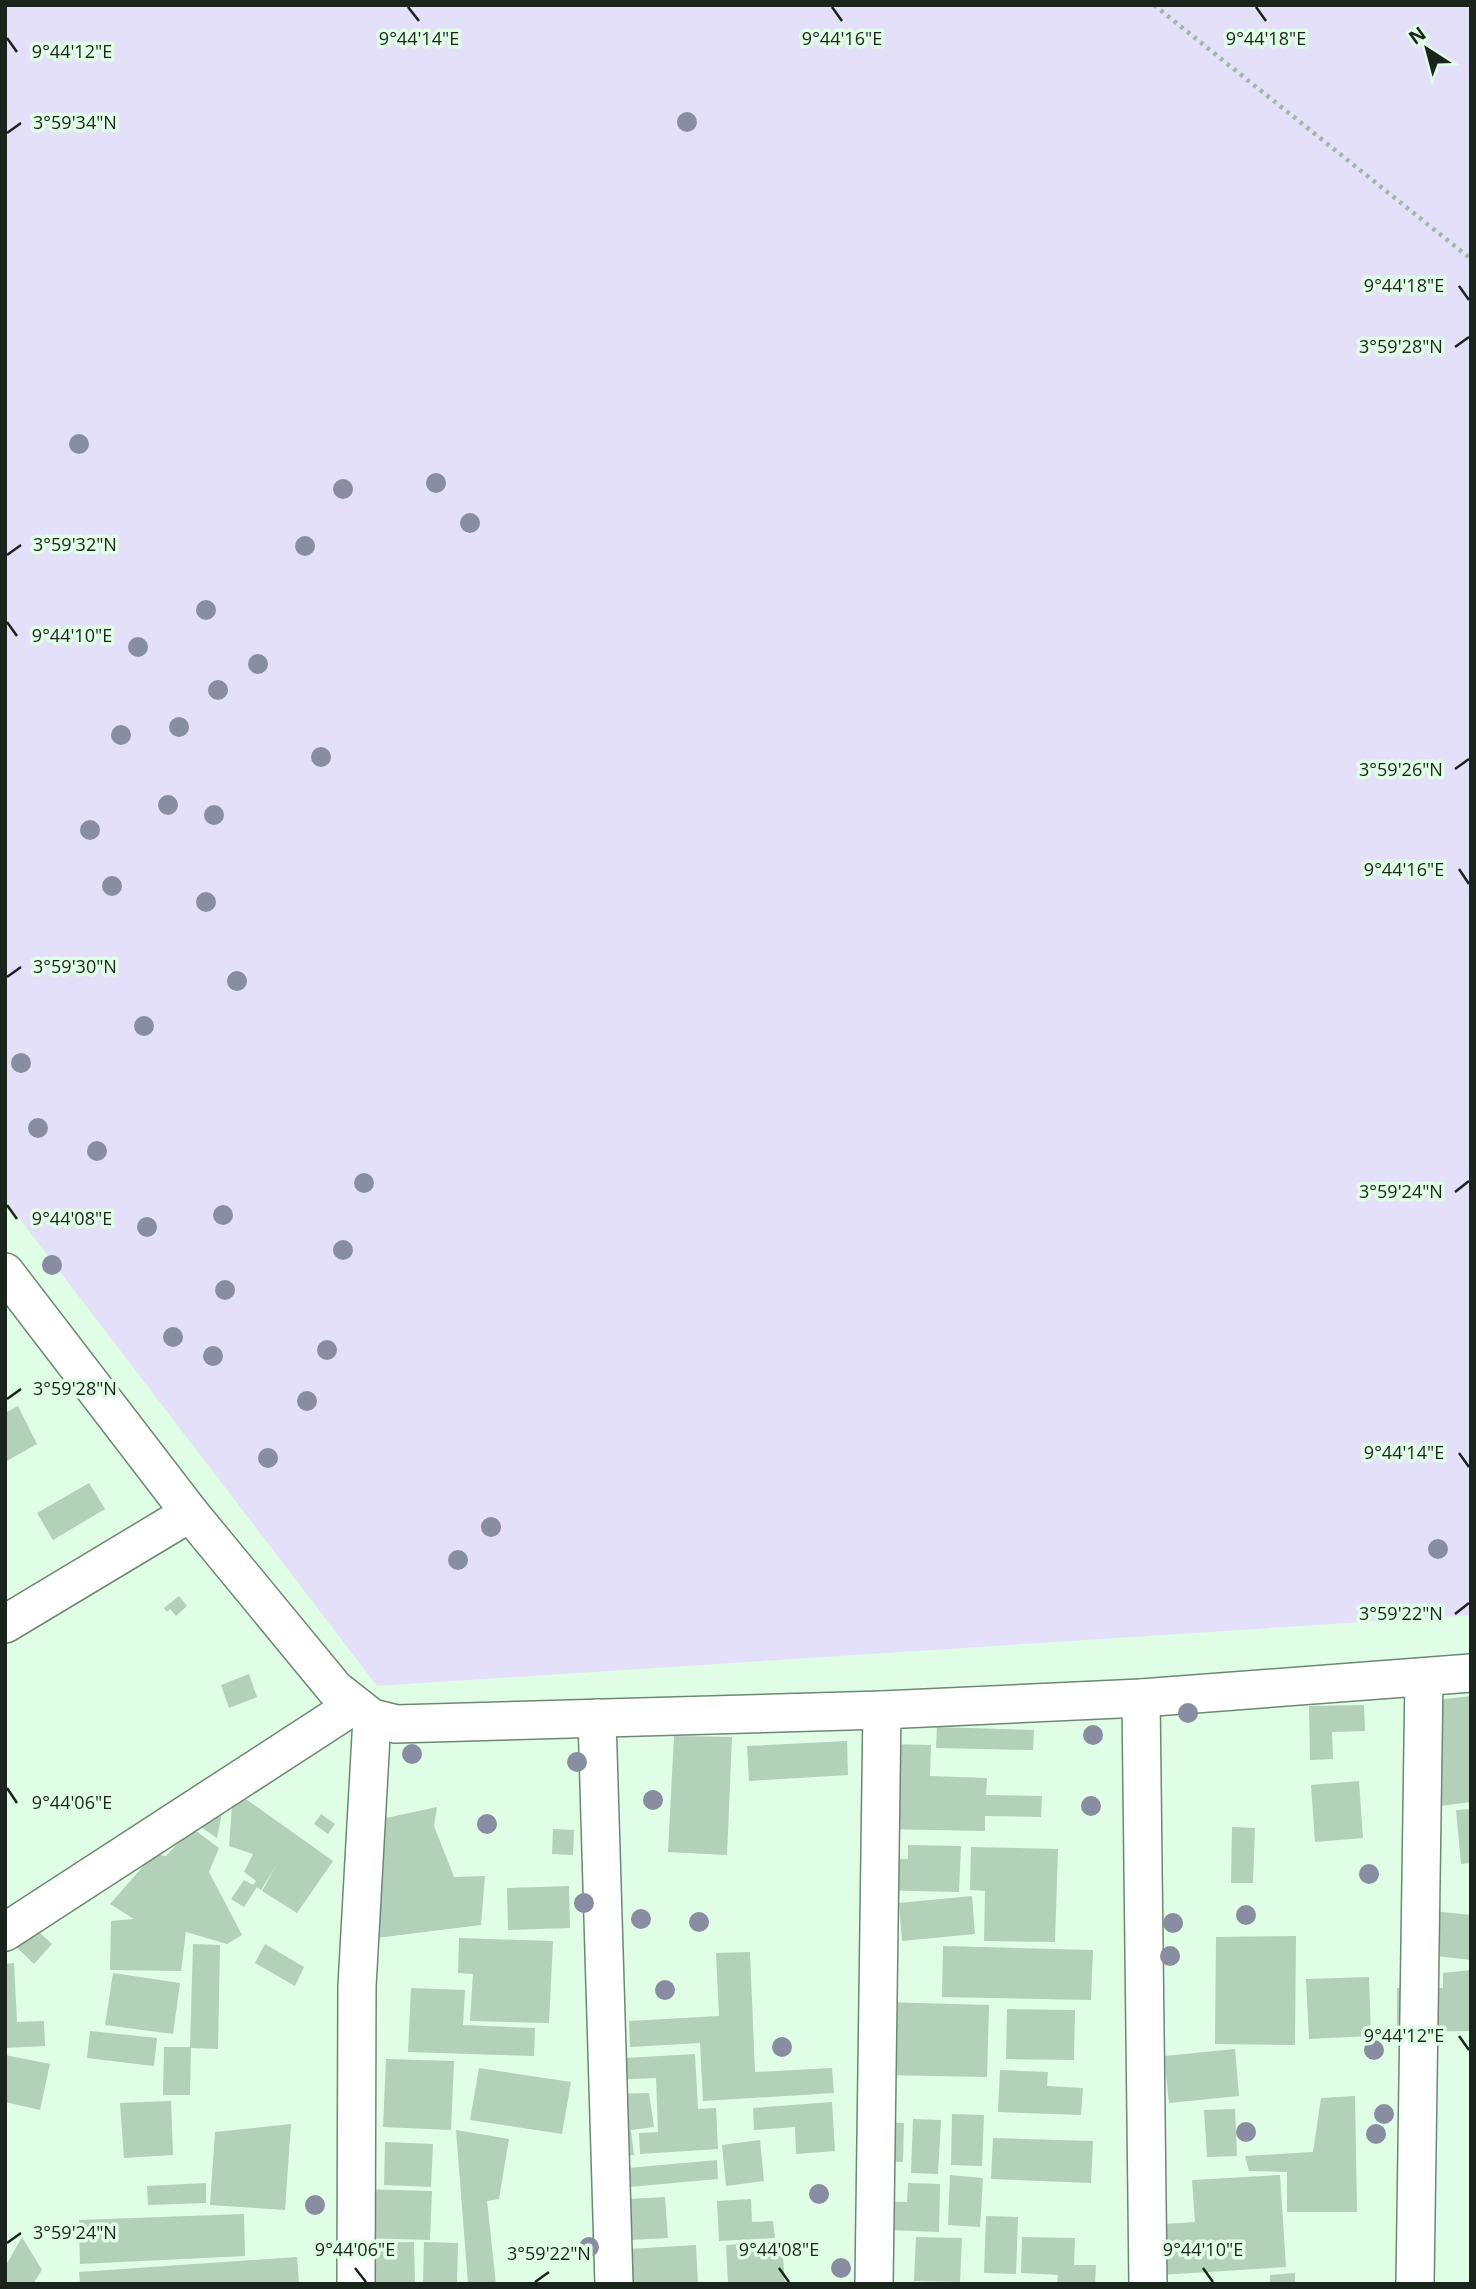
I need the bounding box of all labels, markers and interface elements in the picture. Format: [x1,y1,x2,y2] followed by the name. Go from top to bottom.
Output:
[1392,14,1462,84] north arrow
[1403,20,1431,50] text: N
[379,26,459,50] text: 9°44'14"E
[802,26,882,50] text: 9°44'16"E
[1226,26,1306,50] text: 9°44'18"E
[32,39,112,63] text: 9°44'12"E
[33,110,117,134] text: 3°59'34"N
[1364,273,1444,297] text: 9°44'18"E
[1359,334,1443,358] text: 3°59'28"N
[33,532,117,556] text: 3°59'32"N
[32,623,112,647] text: 9°44'10"E
[1359,757,1443,781] text: 3°59'26"N
[1364,857,1444,881] text: 9°44'16"E
[33,954,117,978] text: 3°59'30"N
[1359,1179,1443,1203] text: 3°59'24"N
[32,1206,112,1230] text: 9°44'08"E
[33,1376,117,1400] text: 3°59'28"N
[1364,1440,1444,1464] text: 9°44'14"E
[1359,1601,1443,1625] text: 3°59'22"N
[32,1790,112,1814] text: 9°44'06"E
[1364,2023,1444,2047] text: 9°44'12"E
[33,2220,117,2244] text: 3°59'24"N
[315,2237,395,2261] text: 9°44'06"E
[739,2237,819,2261] text: 9°44'08"E
[1163,2237,1243,2261] text: 9°44'10"E
[507,2241,591,2265] text: 3°59'22"N

